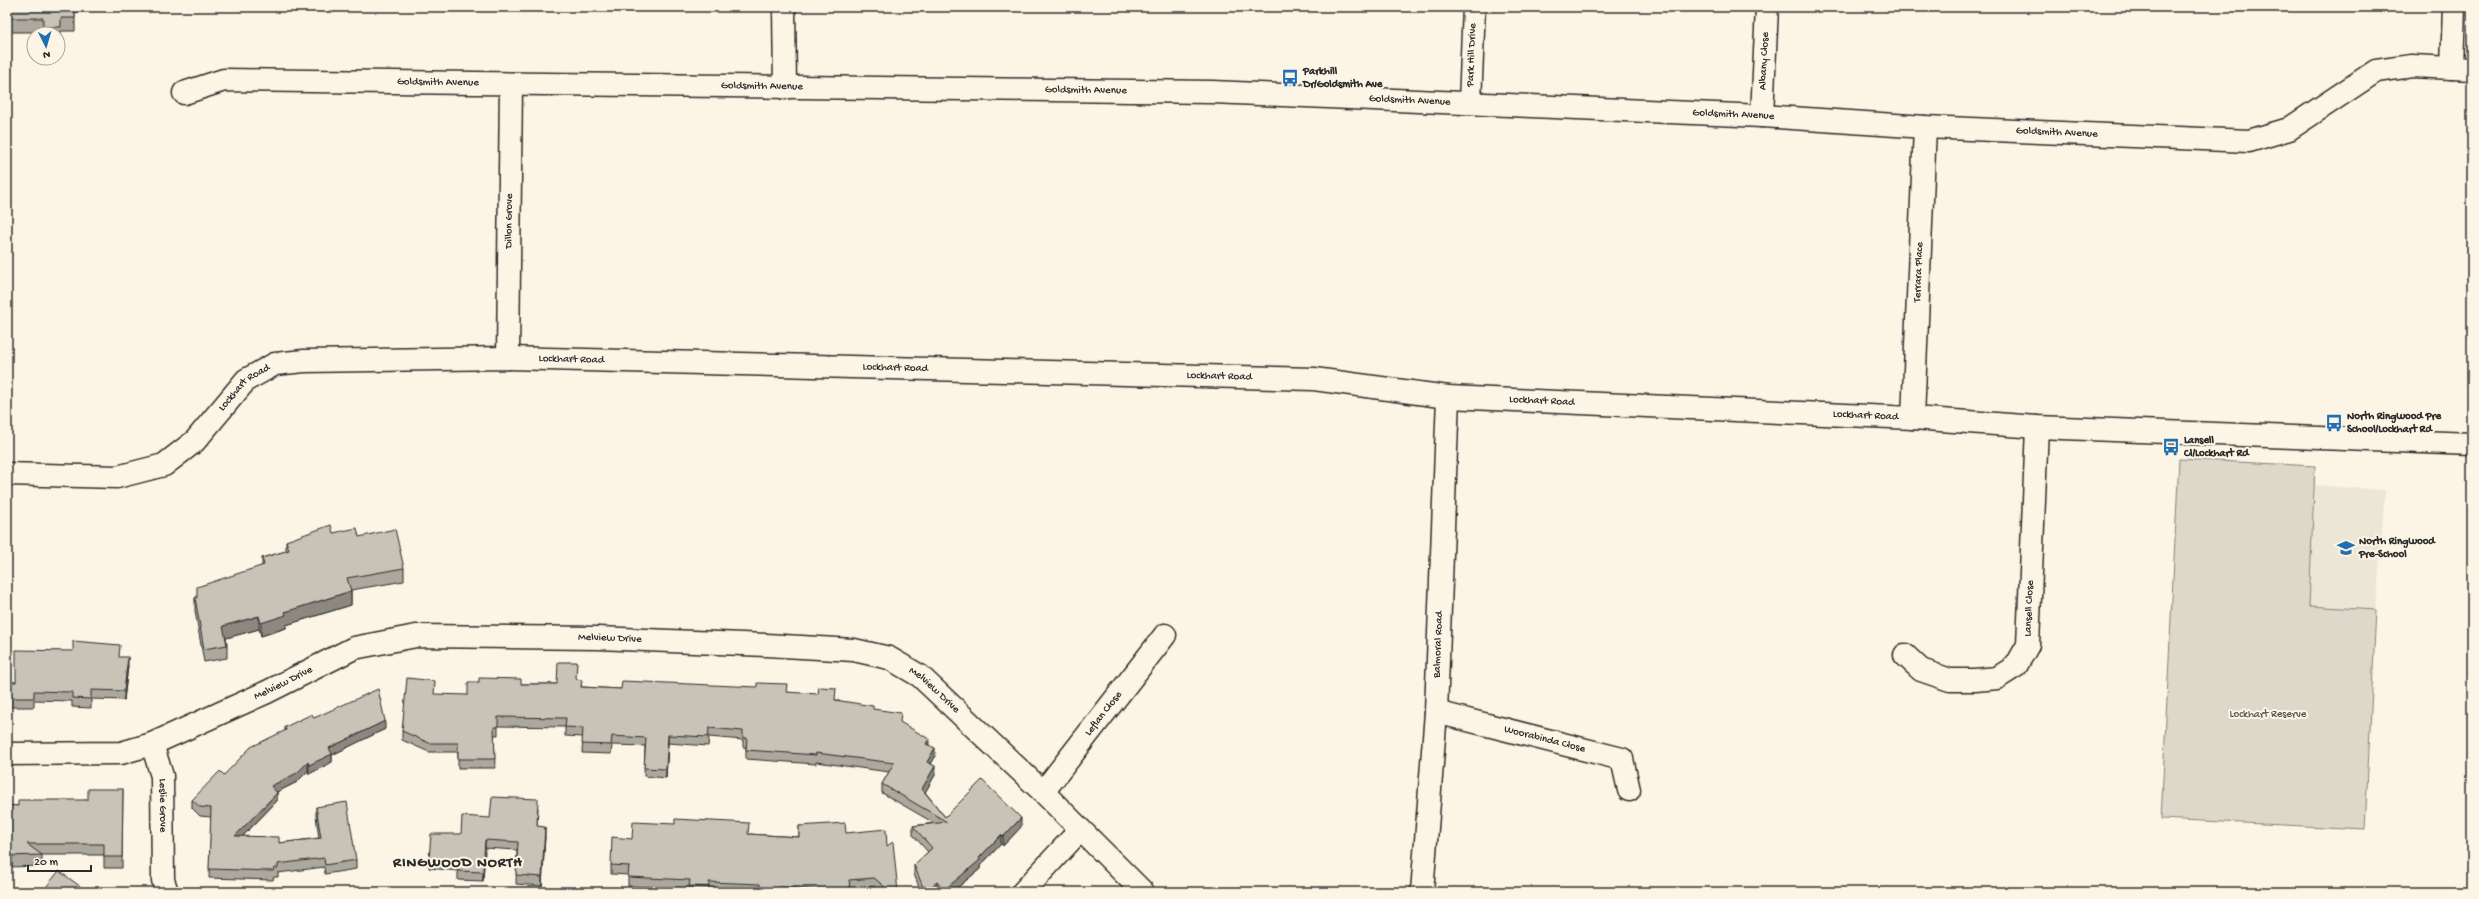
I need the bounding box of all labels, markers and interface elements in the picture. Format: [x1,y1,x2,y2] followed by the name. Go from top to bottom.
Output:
[1465,23,1479,88] street label: Park Hill Drive
[26,26,66,66] north arrow
[1757,32,1772,90] street label: Albany Close
[43,48,51,60] text: N
[1302,66,1384,91] place label: Parkhill Dr/Goldsmith Ave
[1280,68,1300,88] bus stop icon: Parkhill Dr/Goldsmith Ave
[397,76,479,89] street label: Goldsmith Avenue
[721,80,803,93] street label: Goldsmith Avenue
[1045,84,1127,97] street label: Goldsmith Avenue
[1368,93,1451,108] street label: Goldsmith Avenue
[1692,107,1775,123] street label: Goldsmith Avenue
[2016,125,2098,140] street label: Goldsmith Avenue
[503,193,516,250] street label: Dillon Grove
[1912,241,1926,304] street label: Terrara Place
[539,353,606,367] street label: Lockhart Road
[216,361,273,414] street label: Lockhart Road
[862,361,930,375] street label: Lockhart Road
[1186,370,1254,383] street label: Lockhart Road
[1509,394,1576,409] street label: Lockhart Road
[1833,408,1900,423] street label: Lockhart Road
[2347,410,2442,436] place label: North Ringwood Pre School/Lockhart Rd
[2324,413,2344,433] bus stop icon: North Ringwood Pre School/Lockhart Rd
[2183,435,2250,460] place label: Lansell Cl/Lockhart Rd
[2161,437,2181,457] bus stop icon: Lansell Cl/Lockhart Rd
[2358,535,2436,561] place label: North Ringwood Pre-School
[2336,538,2356,558] school or university icon: North Ringwood Pre-School
[2022,580,2037,637] street label: Lansell Close
[1431,609,1446,679] street label: Balmoral Road
[578,632,642,646] street label: Melview Drive
[252,664,315,703] street label: Melview Drive
[907,665,962,716] street label: Melview Drive
[1083,689,1125,739] street label: Leflan Close
[2230,709,2307,721] park label: Lockhart Reserve
[1503,723,1587,756] street label: Woorabinda Close
[156,778,169,833] street label: Leslie Grove
[28,847,91,873] scale bar
[392,854,523,872] district label: RINGWOOD NORTH
[34,856,59,870] text: 20 m

